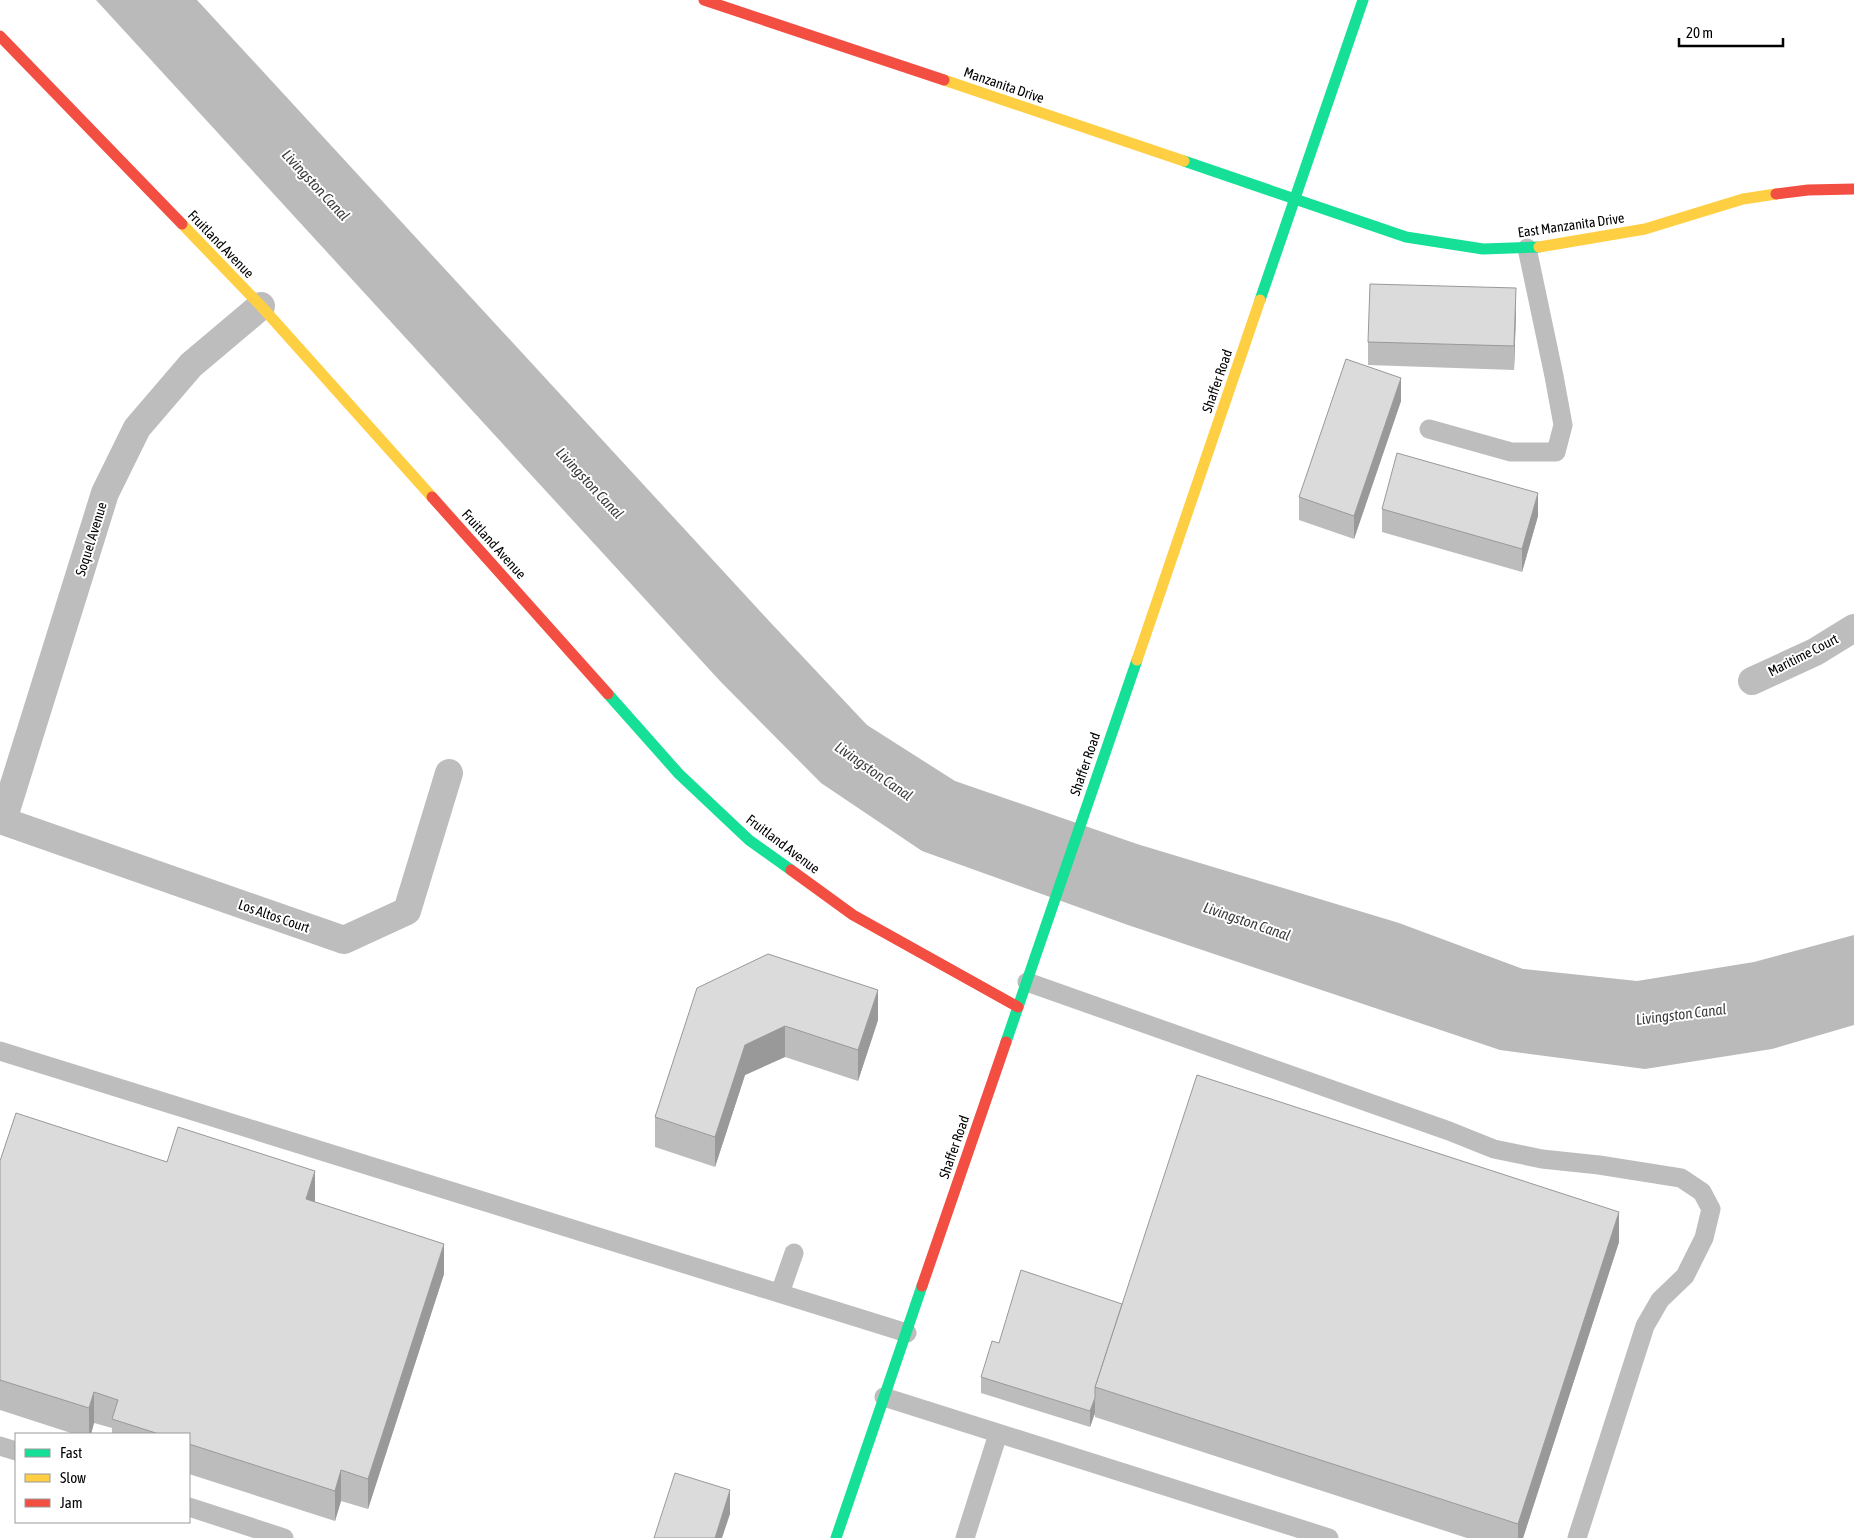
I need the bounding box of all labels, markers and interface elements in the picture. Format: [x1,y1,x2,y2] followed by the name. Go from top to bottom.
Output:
[1679,15,1783,47] scale bar
[1686,24,1713,41] text: 20 m
[962,64,1046,106] street label: Manzanita Drive
[279,146,353,224] water label: Livingston Canal
[185,207,257,281] street label: Fruitland Avenue
[1517,210,1625,240] street label: East Manzanita Drive
[1199,347,1235,415] street label: Shaffer Road
[553,444,627,522] water label: Livingston Canal
[72,500,110,578] street label: Soquel Avenue
[459,506,529,582] street label: Fruitland Avenue
[1765,631,1841,679] street label: Maritime Court
[1067,730,1103,798] street label: Shaffer Road
[832,738,916,804] water label: Livingston Canal
[743,811,823,877] street label: Fruitland Avenue
[236,896,312,936] street label: Los Altos Court
[1201,898,1293,944] water label: Livingston Canal
[1635,1000,1727,1028] water label: Livingston Canal
[936,1113,972,1181] street label: Shaffer Road
[15,1433,190,1523] legend
[60,1444,82,1461] text: Fast
[60,1469,86,1486] text: Slow
[60,1494,83,1511] text: Jam

